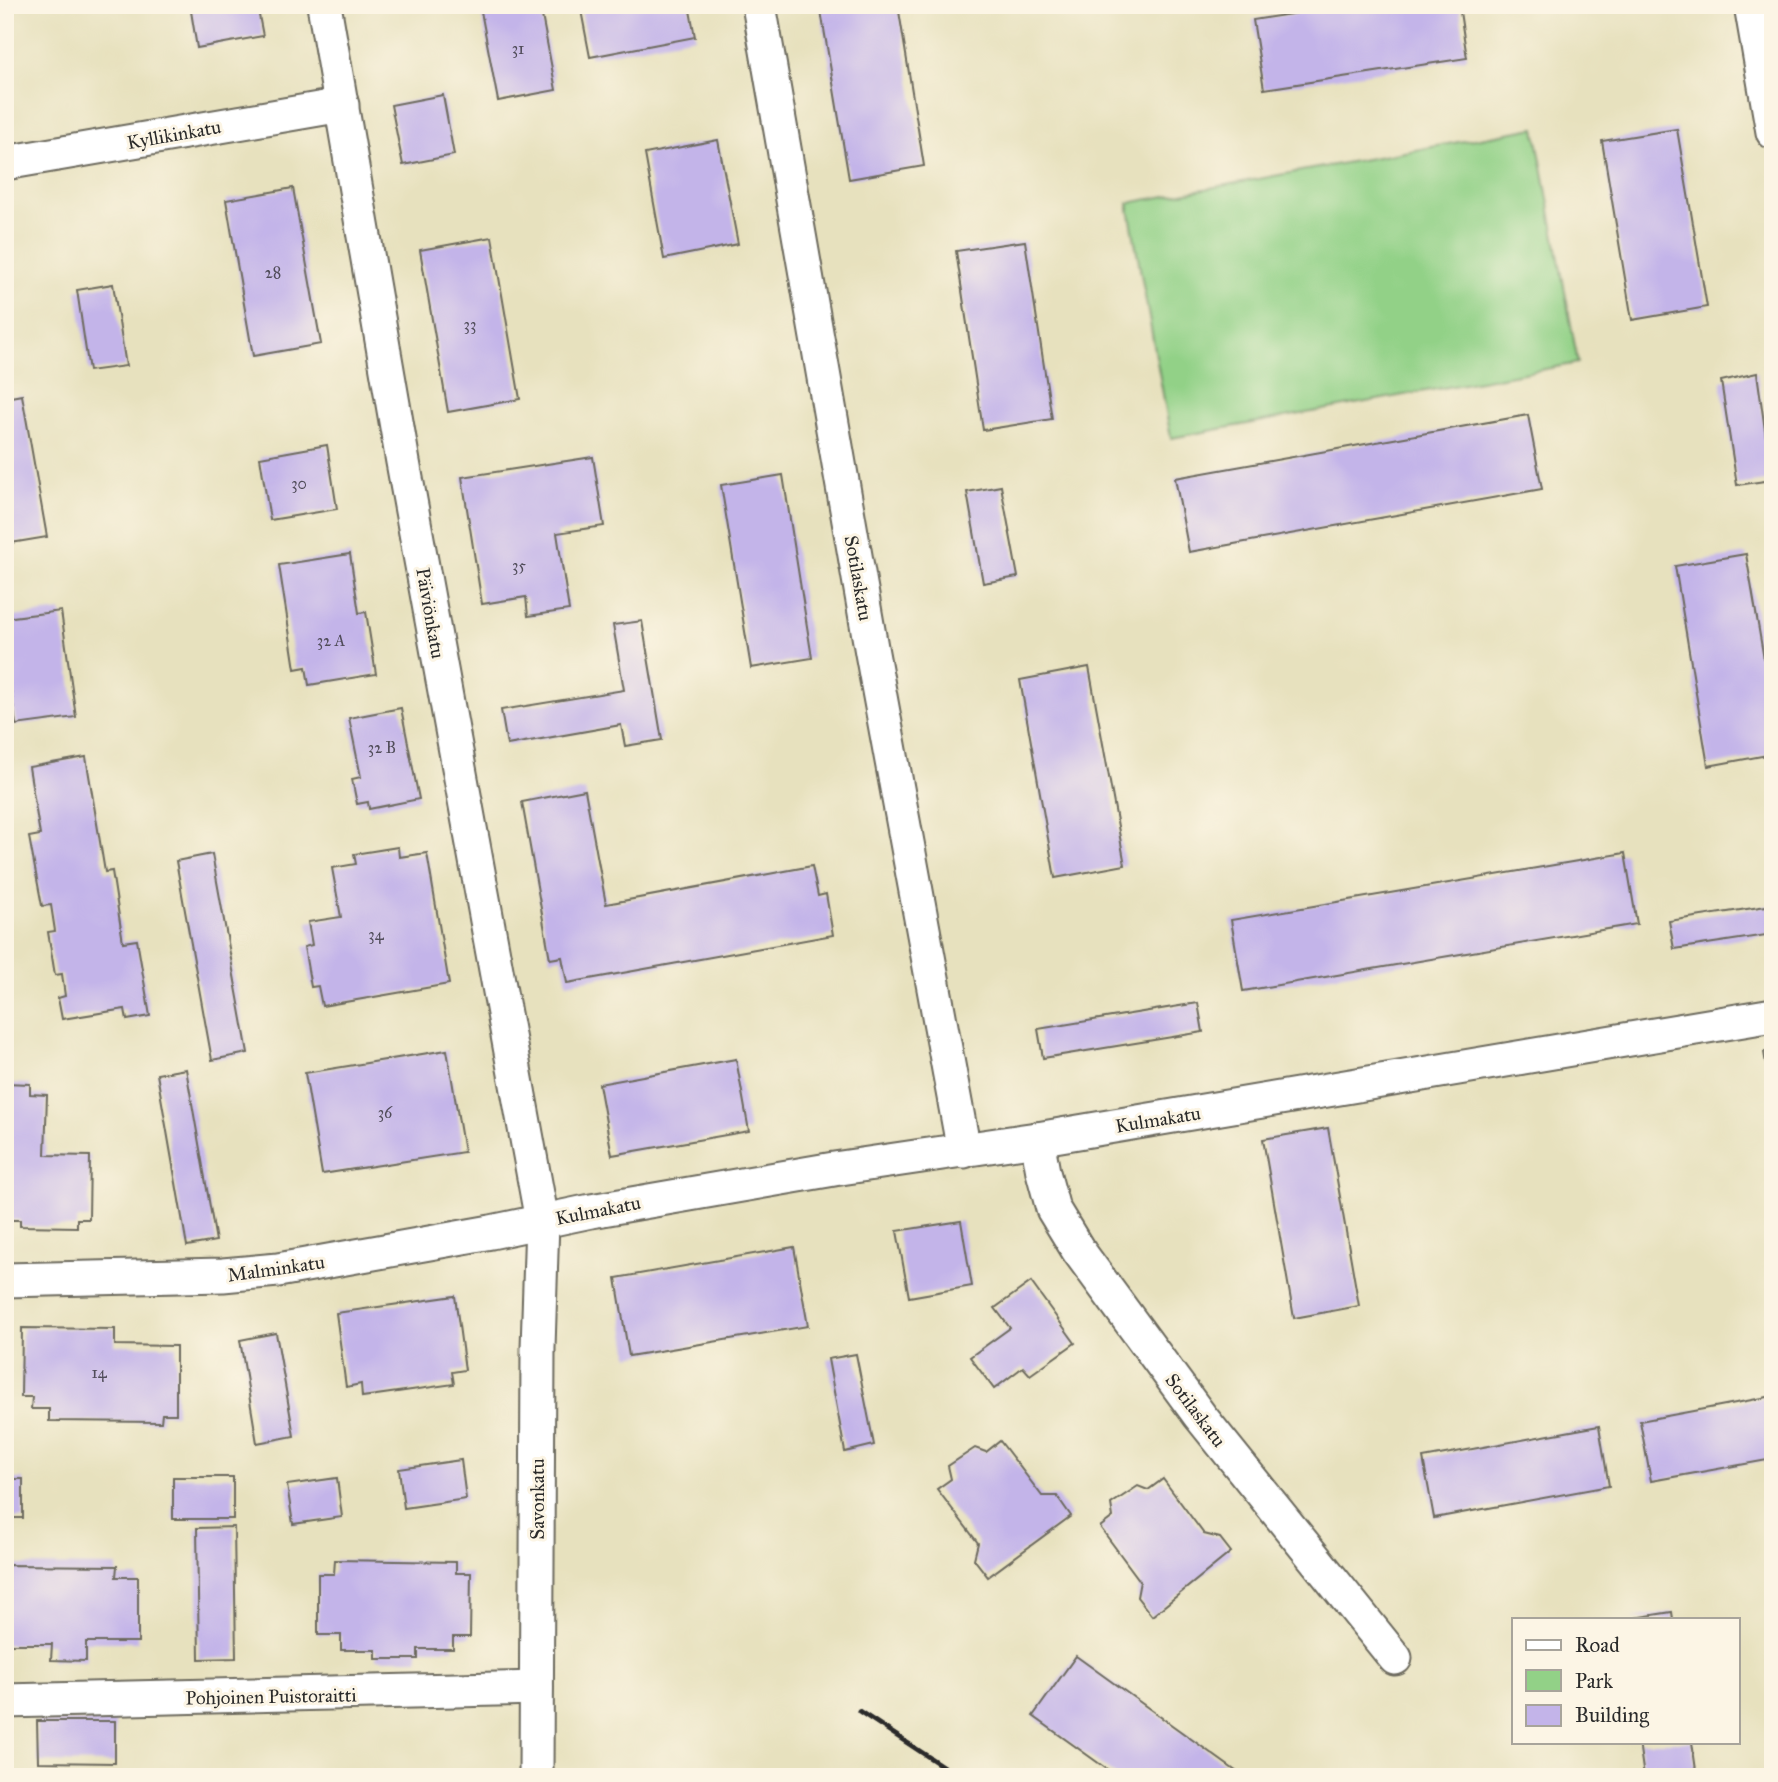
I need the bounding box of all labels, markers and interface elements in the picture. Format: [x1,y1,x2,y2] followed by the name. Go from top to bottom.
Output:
[512,39,524,58] house number: 31
[125,115,223,154] street label: Kyllikinkatu
[265,263,281,282] house number: 28
[464,315,476,334] house number: 33
[291,474,307,493] house number: 30
[840,534,877,623] street label: Sotilaskatu
[512,556,526,575] house number: 35
[411,566,450,660] street label: Päiviönkatu
[317,631,345,650] house number: 32 A
[368,738,396,757] house number: 32 B
[368,925,385,944] house number: 34
[1114,1101,1202,1138] street label: Kulmakatu
[378,1103,393,1122] house number: 36
[554,1191,643,1230] street label: Kulmakatu
[226,1250,326,1287] street label: Malminkatu
[91,1363,108,1382] house number: 14
[1160,1369,1231,1452] street label: Sotilaskatu
[526,1458,549,1540] street label: Savonkatu
[1512,1618,1740,1744] legend
[1575,1632,1620,1658] text: Road
[1575,1668,1613,1694] text: Park
[185,1684,357,1709] street label: Pohjoinen Puistoraitti
[1575,1702,1649,1728] text: Building

